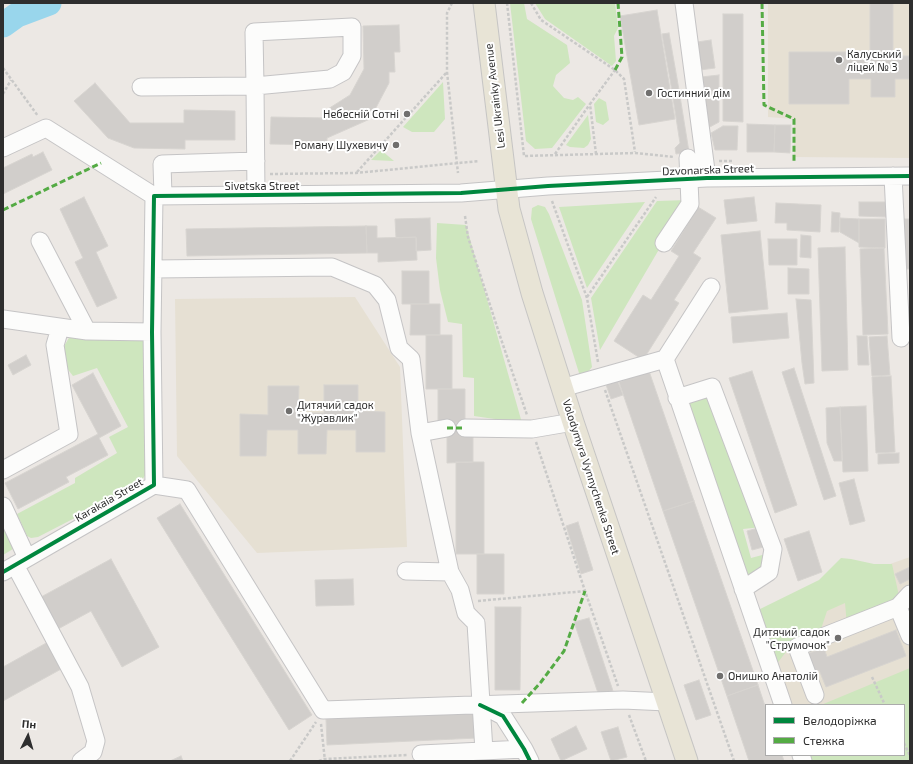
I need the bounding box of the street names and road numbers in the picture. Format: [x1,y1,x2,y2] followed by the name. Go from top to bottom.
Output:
[482,43,508,149] street label: Lesi Ukrainky Avenue
[662,162,754,178] street label: Dzvonarska Street
[224,179,300,193] street label: Sivetska Street
[560,398,622,556] street label: Volodymyra Vynnychenka Street
[73,475,145,525] street label: Karakaia Street

